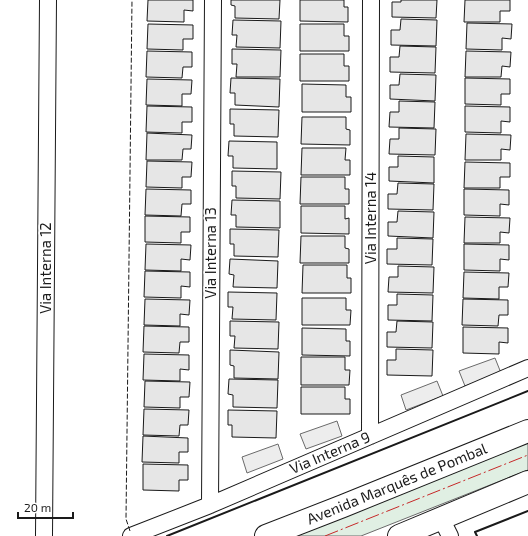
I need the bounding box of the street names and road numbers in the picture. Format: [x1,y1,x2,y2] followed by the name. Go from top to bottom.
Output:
[361,172,379,264] street label: Via Interna 14
[201,207,219,299] street label: Via Interna 13
[36,222,54,314] street label: Via Interna 12
[287,427,373,477] street label: Via Interna 9
[304,438,490,527] street label: Avenida Marquês de Pombal

